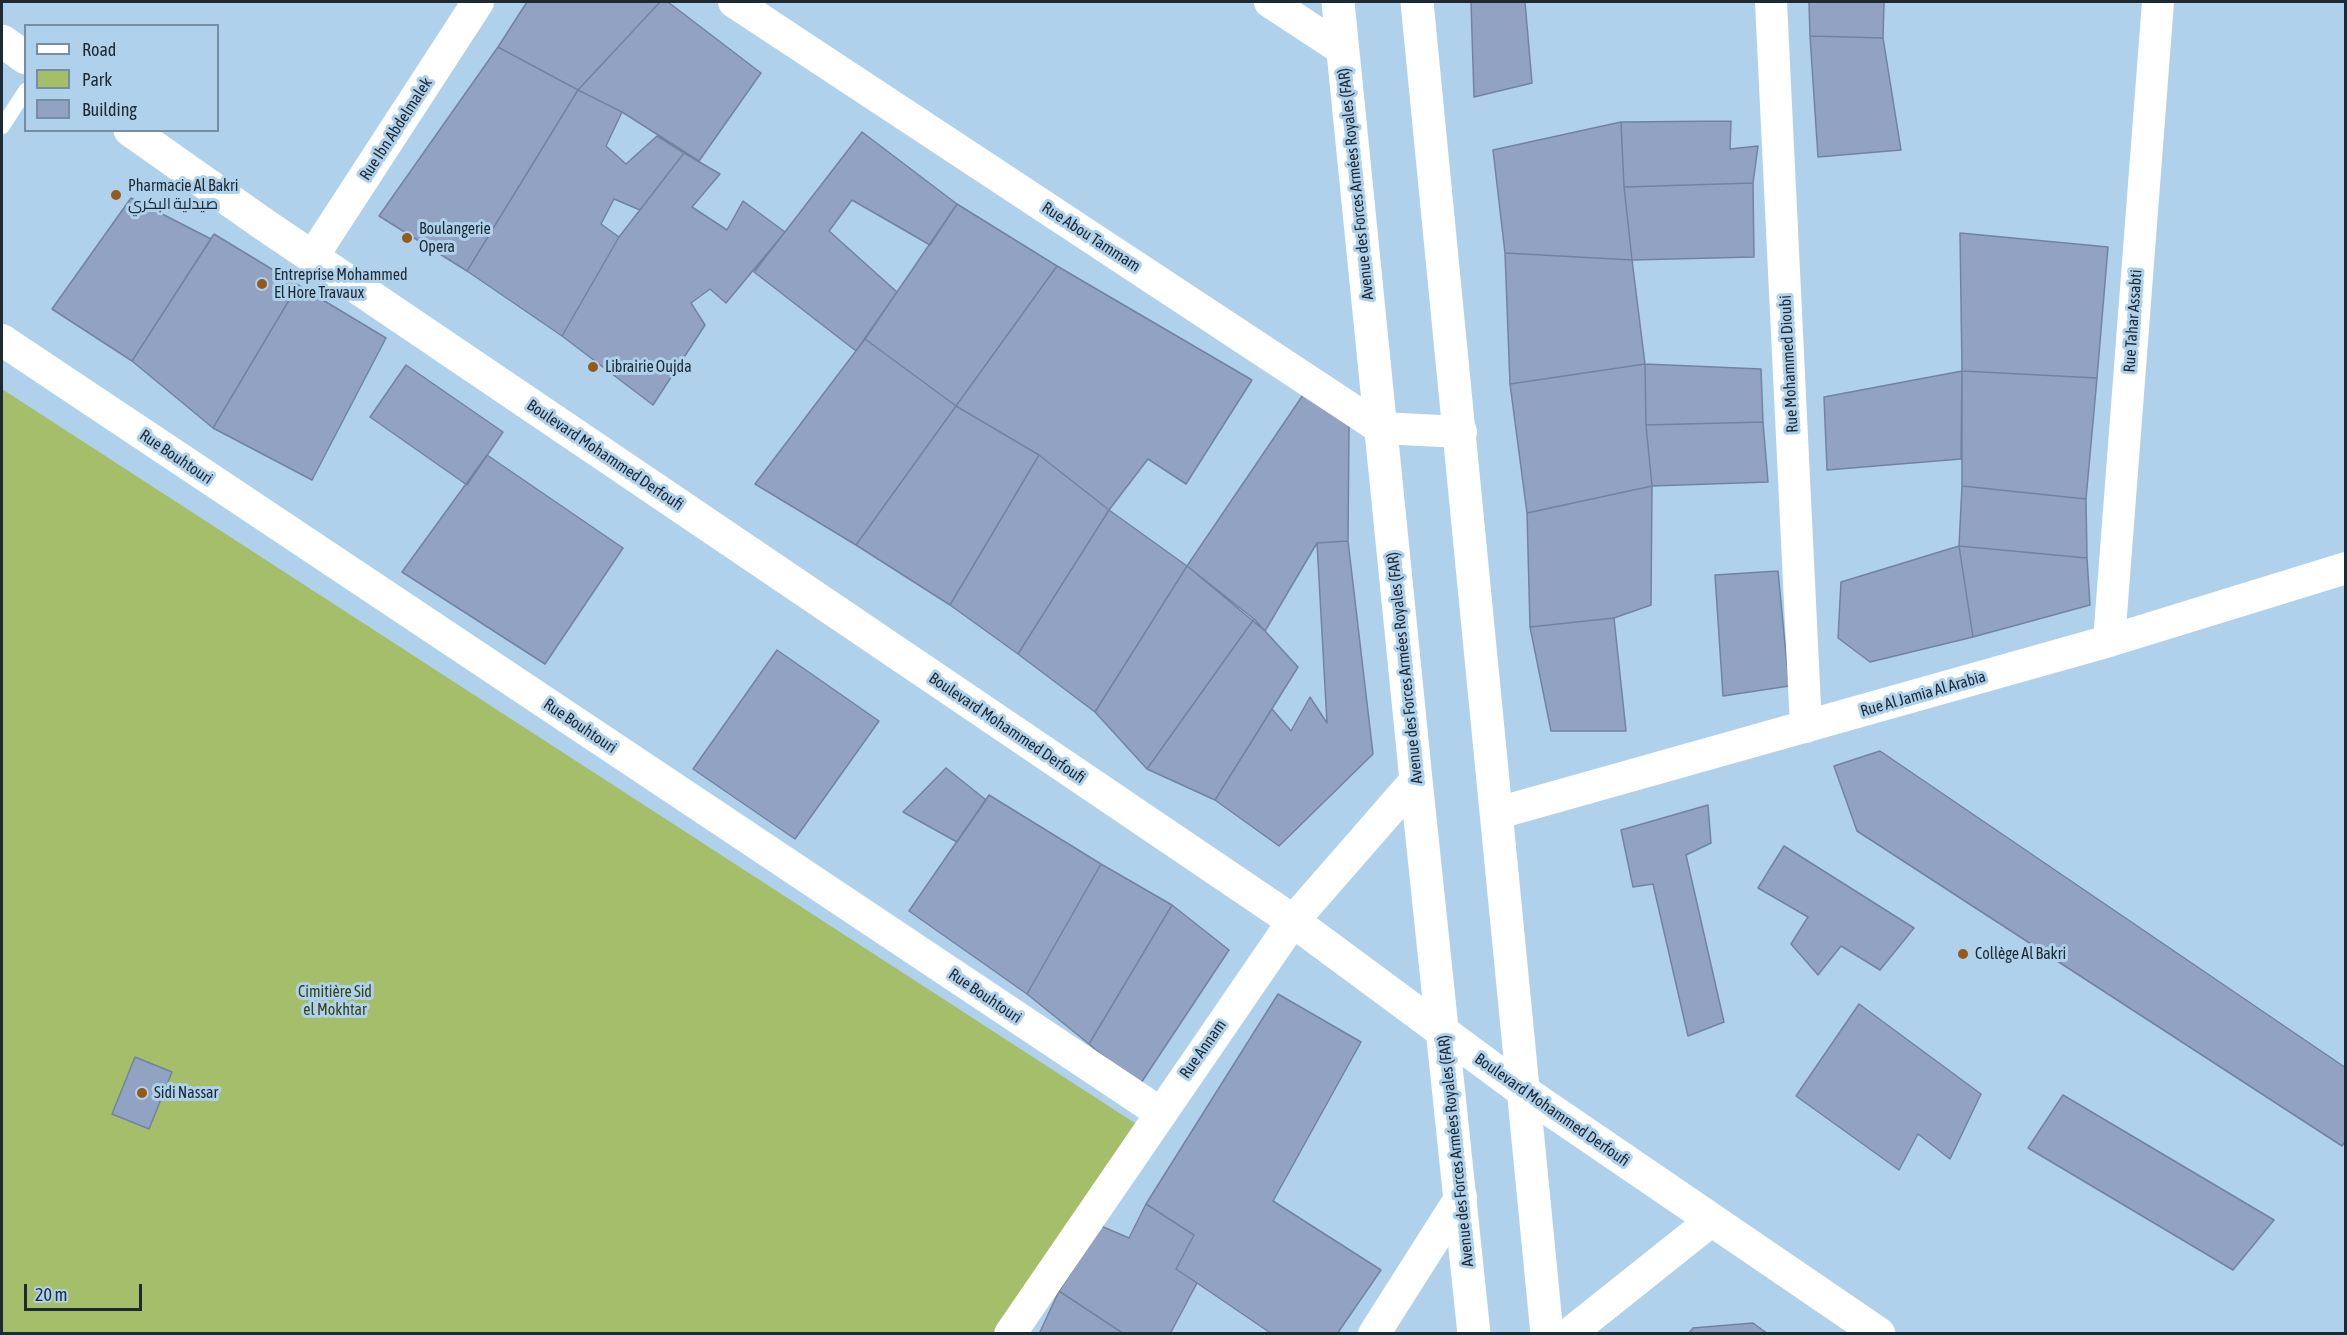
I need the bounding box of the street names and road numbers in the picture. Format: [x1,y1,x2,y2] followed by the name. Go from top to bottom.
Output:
[1334,67,1378,301] street label: Avenue des Forces Armées Royales (FAR)
[356,74,436,184] street label: Rue Ibn Abdelmalek
[1038,198,1144,276] street label: Rue Abou Tammam
[2120,269,2146,373] street label: Rue Tahar Assabti
[1776,295,1802,433] street label: Rue Mohammed Dioubi
[523,395,687,515] street label: Boulevard Mohammed Derfoufi
[136,426,216,488] street label: Rue Bouhtouri
[1383,551,1427,785] street label: Avenue des Forces Armées Royales (FAR)
[1858,667,1988,721] street label: Rue Al Jamia Al Arabia
[925,668,1089,788] street label: Boulevard Mohammed Derfoufi
[540,695,620,757] street label: Rue Bouhtouri
[945,965,1025,1027] street label: Rue Bouhtouri
[1176,1016,1230,1082] street label: Rue Annam
[1434,1034,1478,1268] street label: Avenue des Forces Armées Royales (FAR)
[1471,1049,1633,1171] street label: Boulevard Mohammed Derfoufi

